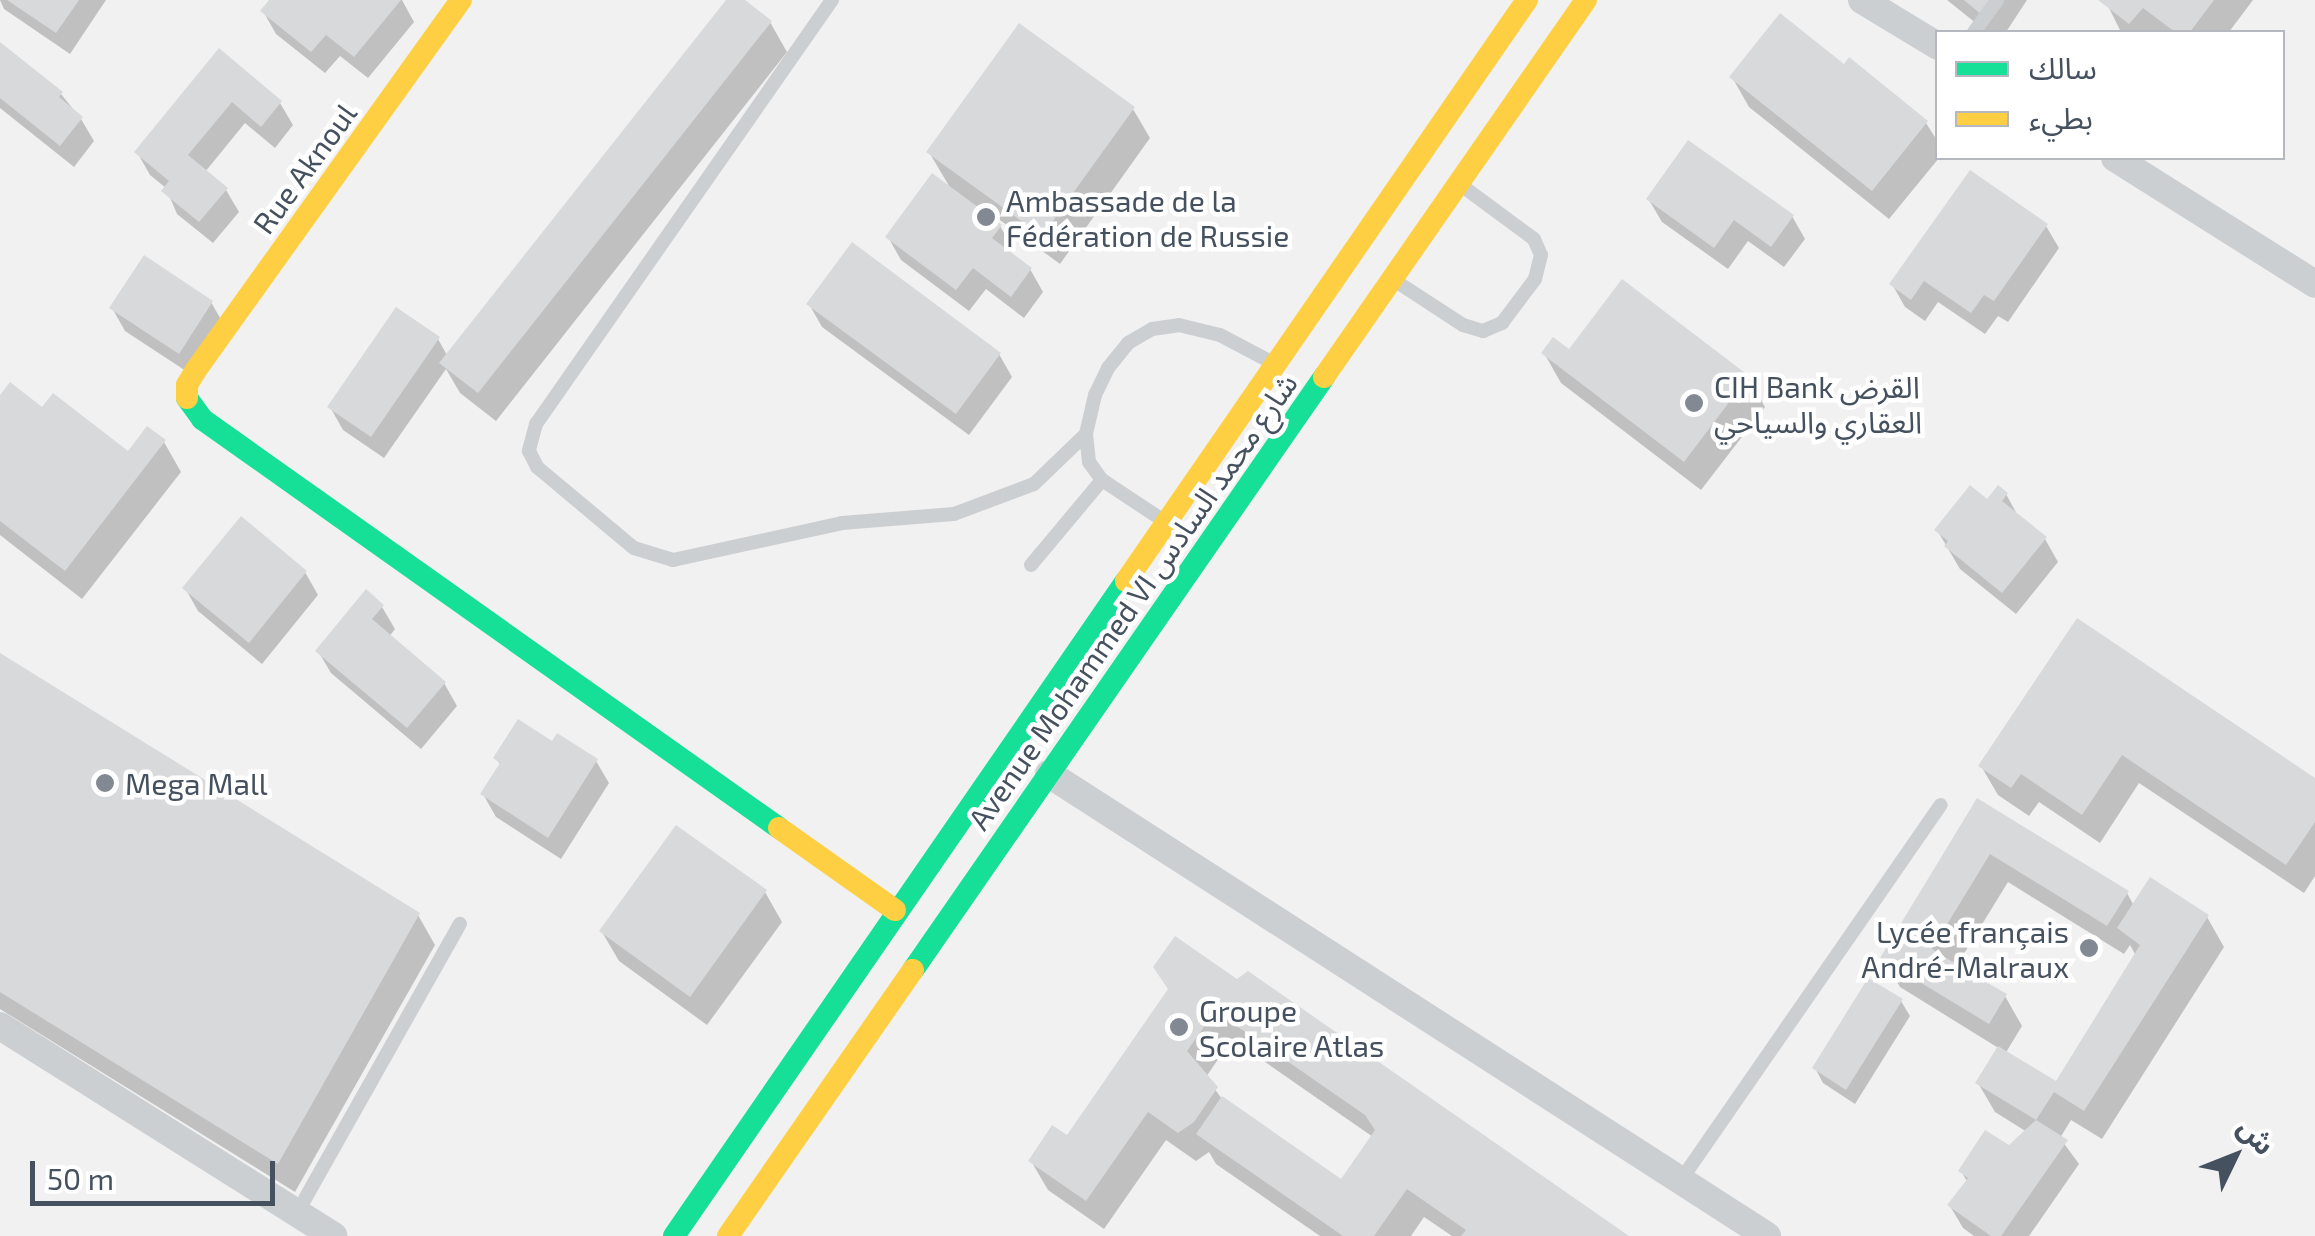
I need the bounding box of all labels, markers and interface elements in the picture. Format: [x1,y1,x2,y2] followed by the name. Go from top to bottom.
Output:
[1935,30,2285,160] legend
[2029,49,2097,85] text: سالك
[245,96,363,240] street label: Rue Aknoul
[2029,99,2093,135] text: بطيء
[1006,182,1289,252] place label: Ambassade de la Fédération de Russie
[975,206,997,228] marker: Ambassade de la Fédération de Russie
[960,366,1304,836] street label: Avenue Mohammed VI شارع محمد السادس
[1714,368,1922,438] place label: CIH Bank القرض العقاري والسياحي
[1683,392,1705,414] marker: CIH Bank القرض العقاري والسياحي
[125,765,268,801] place label: Mega Mall
[94,772,116,794] marker: Mega Mall
[1861,913,2069,984] place label: Lycée français André-Malraux
[2078,937,2100,959] marker: Lycée français André-Malraux
[1199,992,1385,1062] place label: Groupe Scolaire Atlas
[1168,1016,1190,1038] marker: Groupe Scolaire Atlas
[2185,1106,2285,1206] north arrow
[2231,1110,2282,1161] text: ش
[35,1141,280,1203] scale bar
[47,1160,114,1196] text: 50 m

